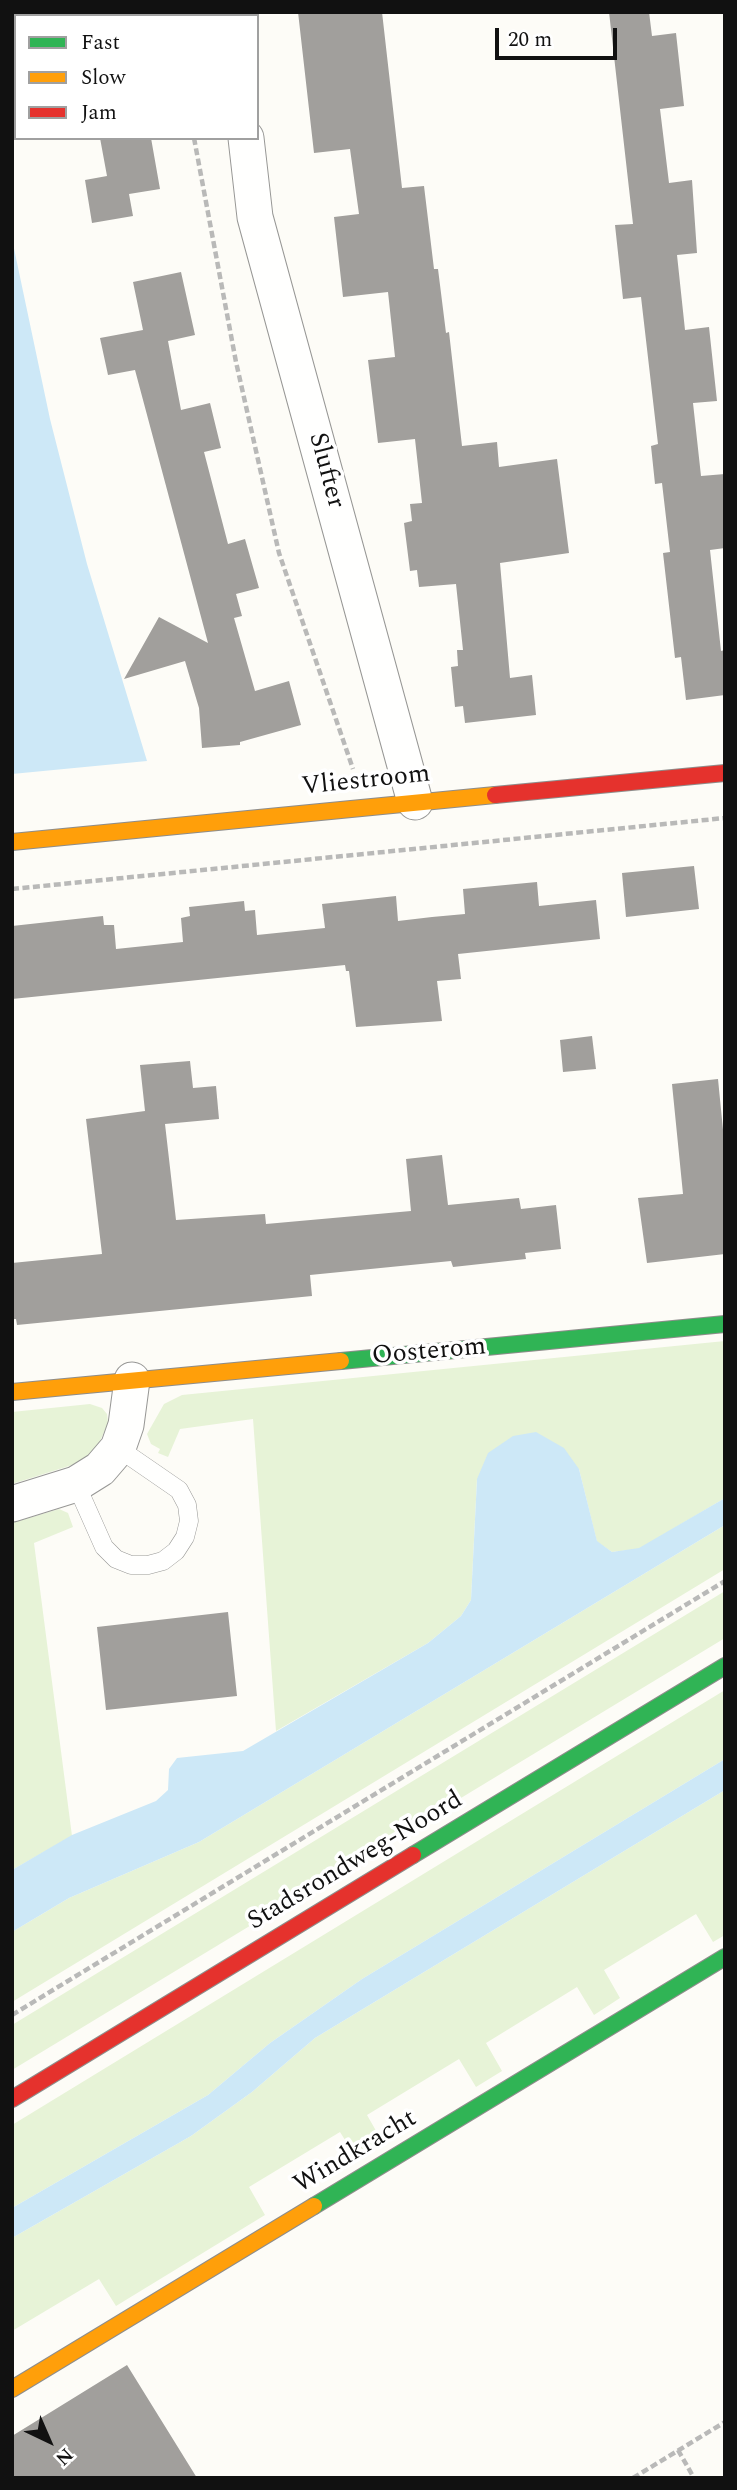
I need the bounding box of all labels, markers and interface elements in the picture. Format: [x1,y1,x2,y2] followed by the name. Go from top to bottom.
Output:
[14,14,259,140] legend
[499,14,622,58] scale bar
[508,24,552,56] text: 20 m
[81,27,120,59] text: Fast
[81,62,125,94] text: Slow
[81,97,117,129] text: Jam
[300,430,350,512] street label: Slufter
[300,760,432,804] street label: Vliestroom
[371,1332,487,1374] street label: Oosterom
[243,1785,469,1939] street label: Stadsrondweg-Noord
[289,2104,423,2202] street label: Windkracht
[14,2406,84,2476] north arrow
[48,2441,80,2472] text: N

